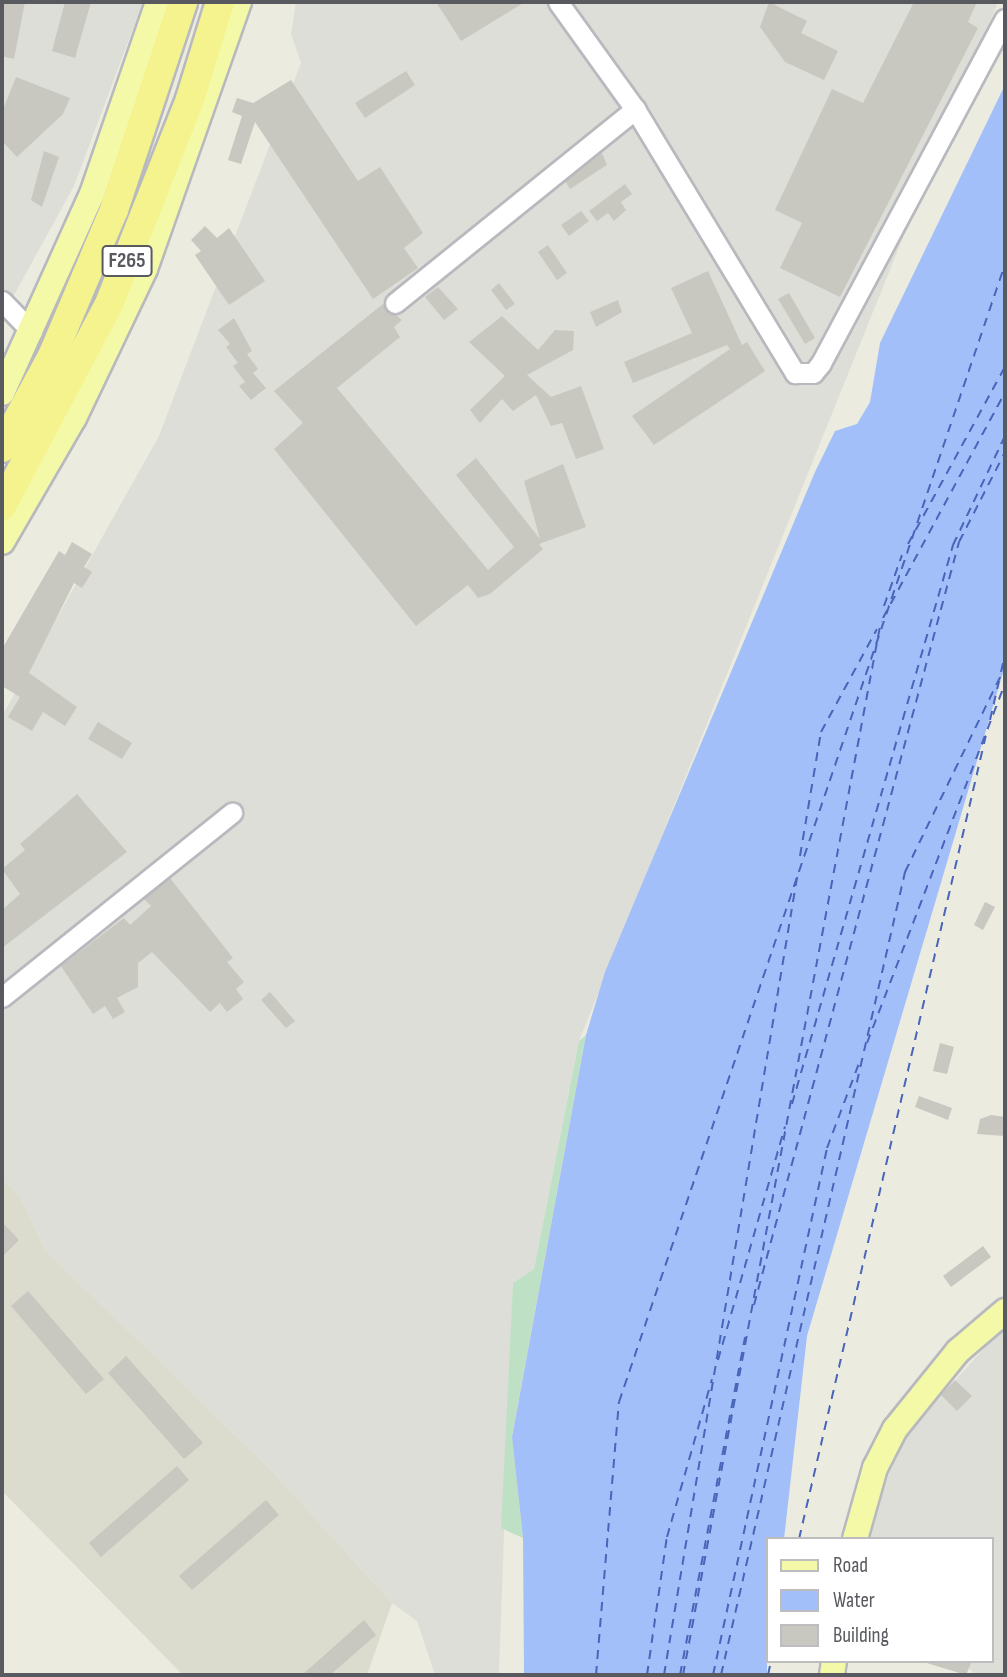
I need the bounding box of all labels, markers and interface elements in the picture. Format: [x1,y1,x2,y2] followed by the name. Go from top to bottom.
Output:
[101,244,153,278] road number: F265
[766,1537,993,1663] legend
[833,1553,868,1578] text: Road
[833,1588,875,1613] text: Water
[833,1623,889,1648] text: Building

